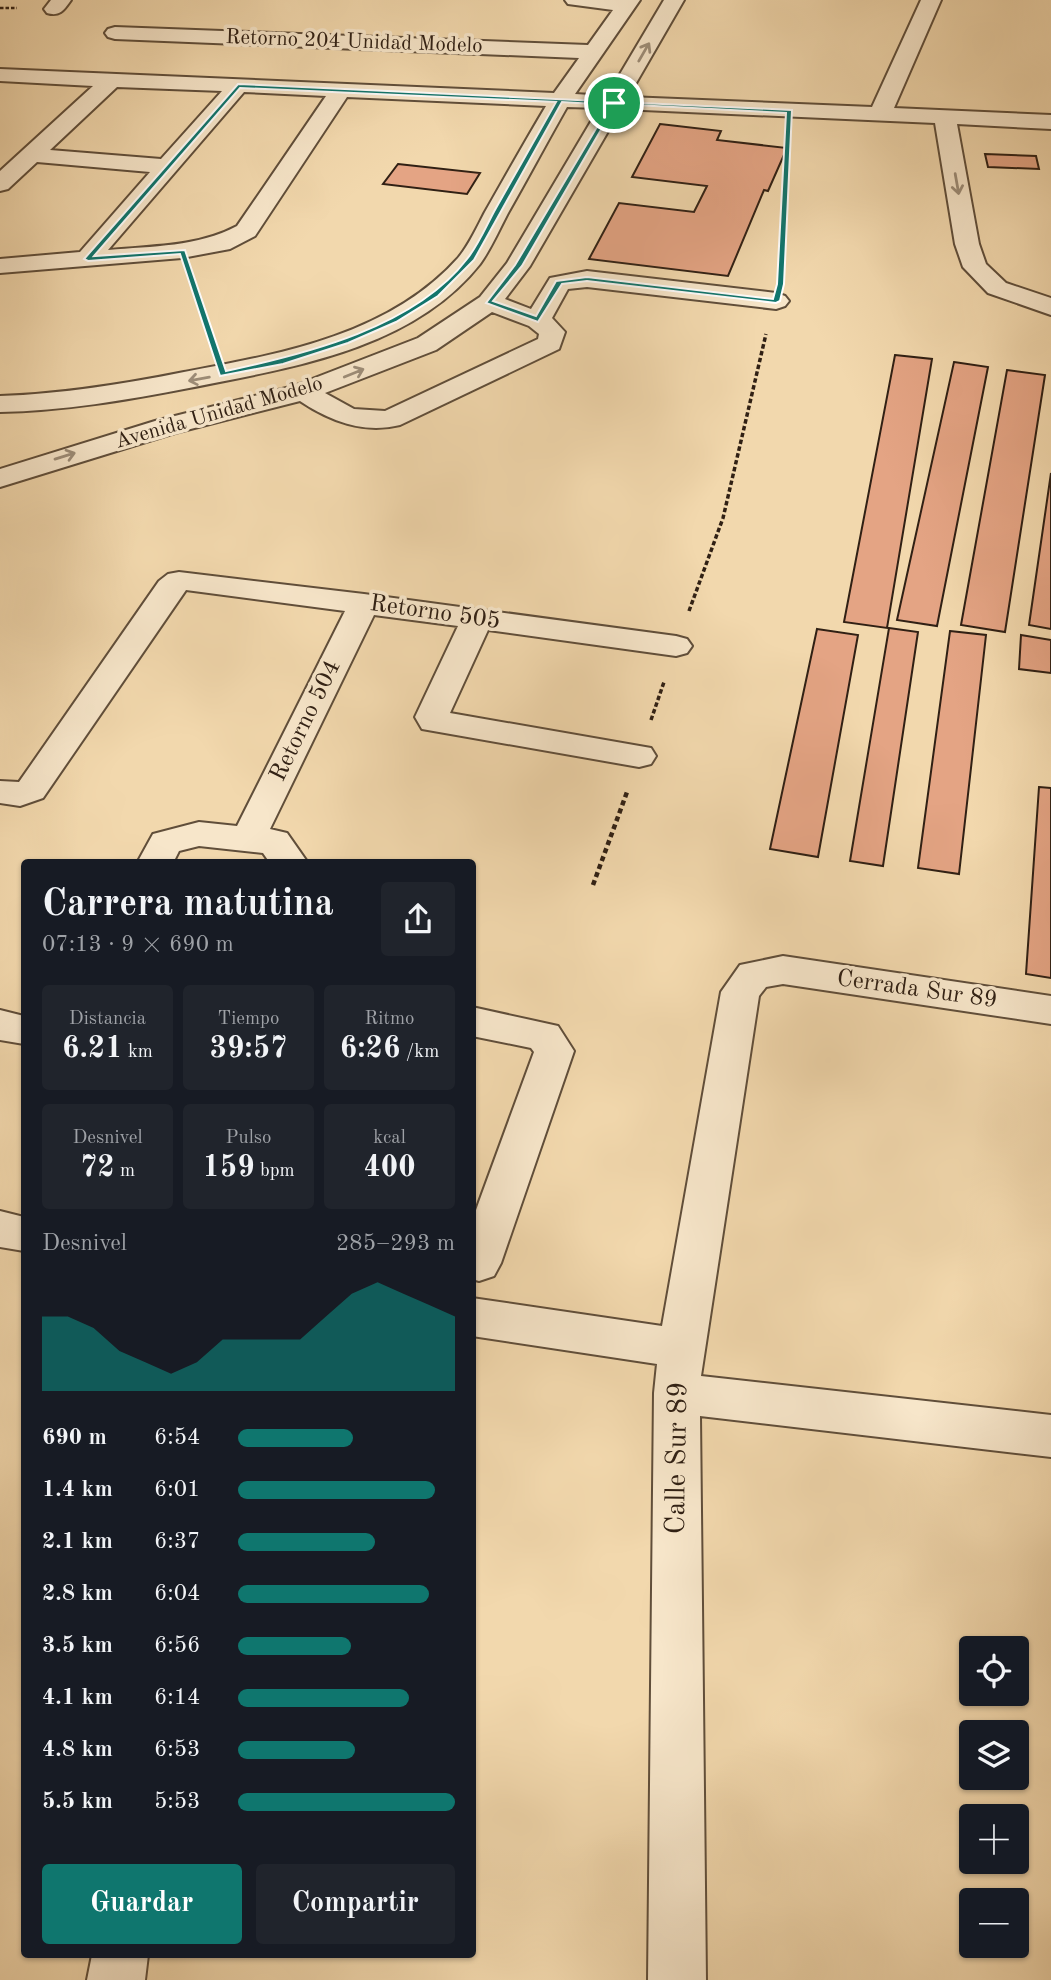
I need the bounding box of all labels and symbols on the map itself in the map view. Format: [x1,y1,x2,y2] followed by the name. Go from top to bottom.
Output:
[225,27,483,57] street label: Retorno 204 Unidad Modelo
[637,42,651,62] one-way arrow
[584,73,644,133] pin
[951,172,964,195] one-way arrow
[342,365,364,378] one-way arrow
[113,373,325,453] street label: Avenida Unidad Modelo
[188,373,211,386] one-way arrow
[53,449,75,462] one-way arrow
[368,592,502,634] street label: Retorno 505
[266,657,346,785] street label: Retorno 504
[835,967,999,1013] street label: Cerrada Sur 89
[663,1381,693,1535] street label: Calle Sur 89

